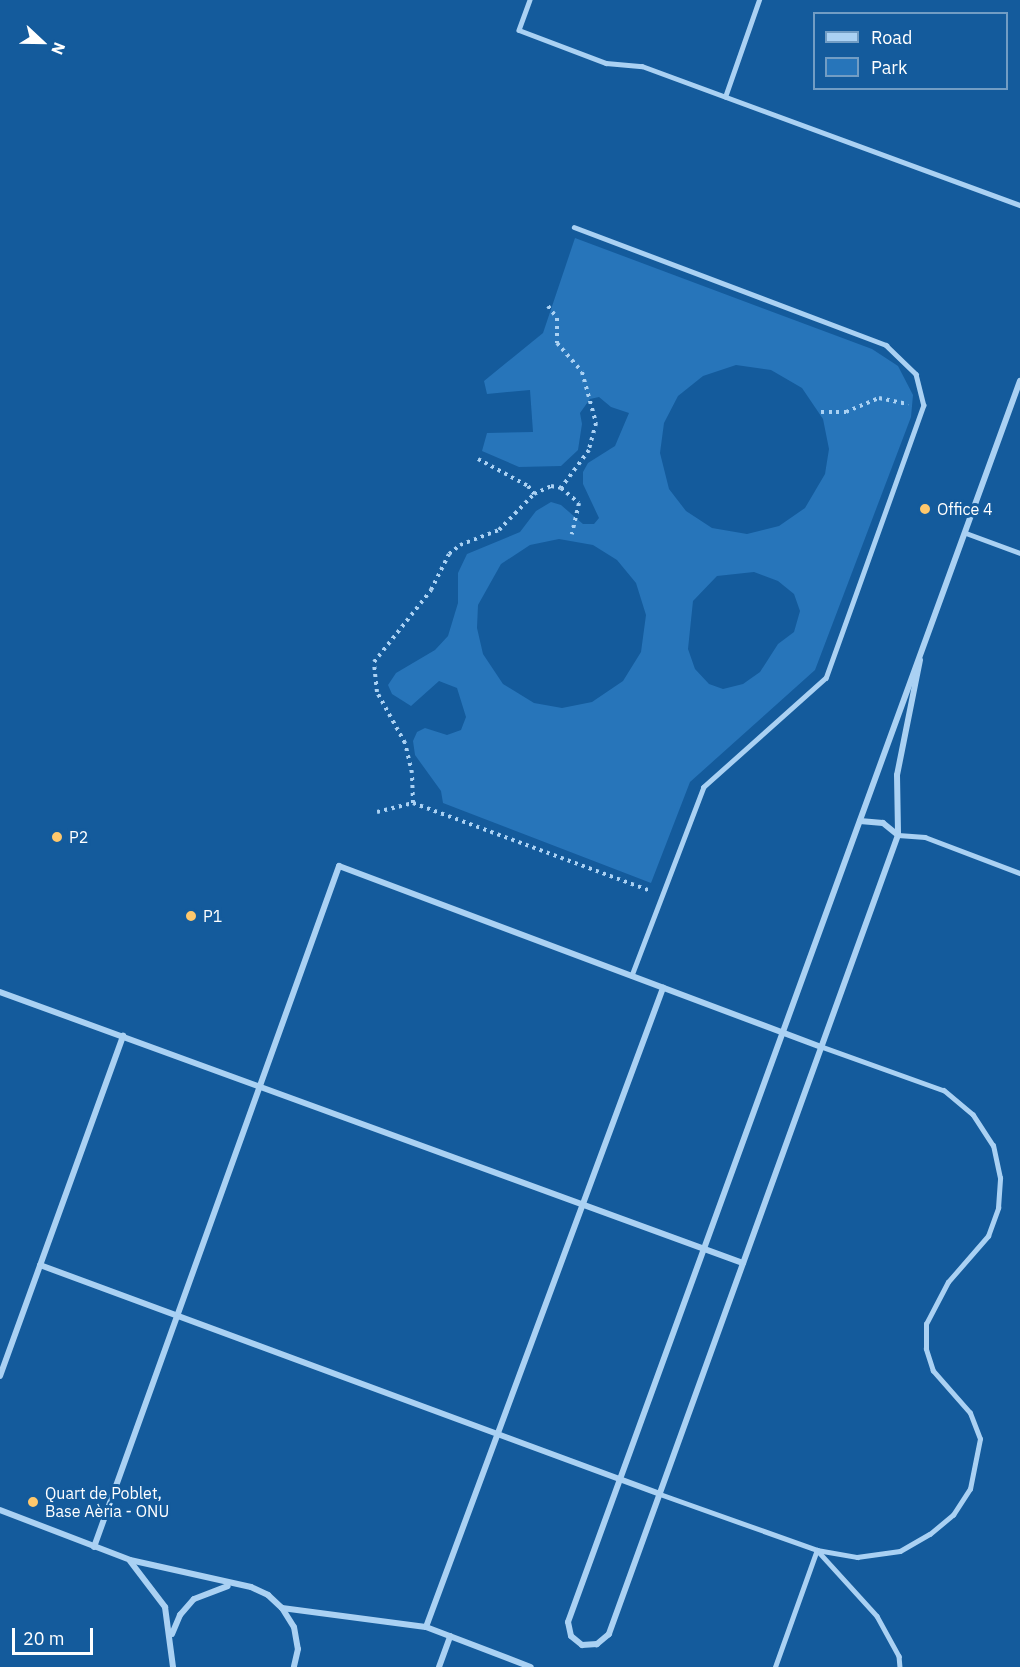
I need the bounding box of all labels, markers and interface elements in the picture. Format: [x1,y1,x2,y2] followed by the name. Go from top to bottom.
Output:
[12,12,72,72] north arrow
[813,12,1008,90] legend
[871,26,912,49] text: Road
[47,40,70,58] text: N
[871,56,907,79] text: Park
[937,499,993,519] place label: Office 4
[918,502,932,516] marker: Office 4
[69,827,88,847] place label: P2
[50,830,64,844] marker: P2
[203,906,222,926] place label: P1
[184,909,198,923] marker: P1
[45,1483,169,1521] place label: Quart de Poblet, Base Aèria - ONU
[26,1495,40,1509] marker: Quart de Poblet, Base Aèria - ONU
[15,1616,96,1654] scale bar
[23,1627,65,1650] text: 20 m

